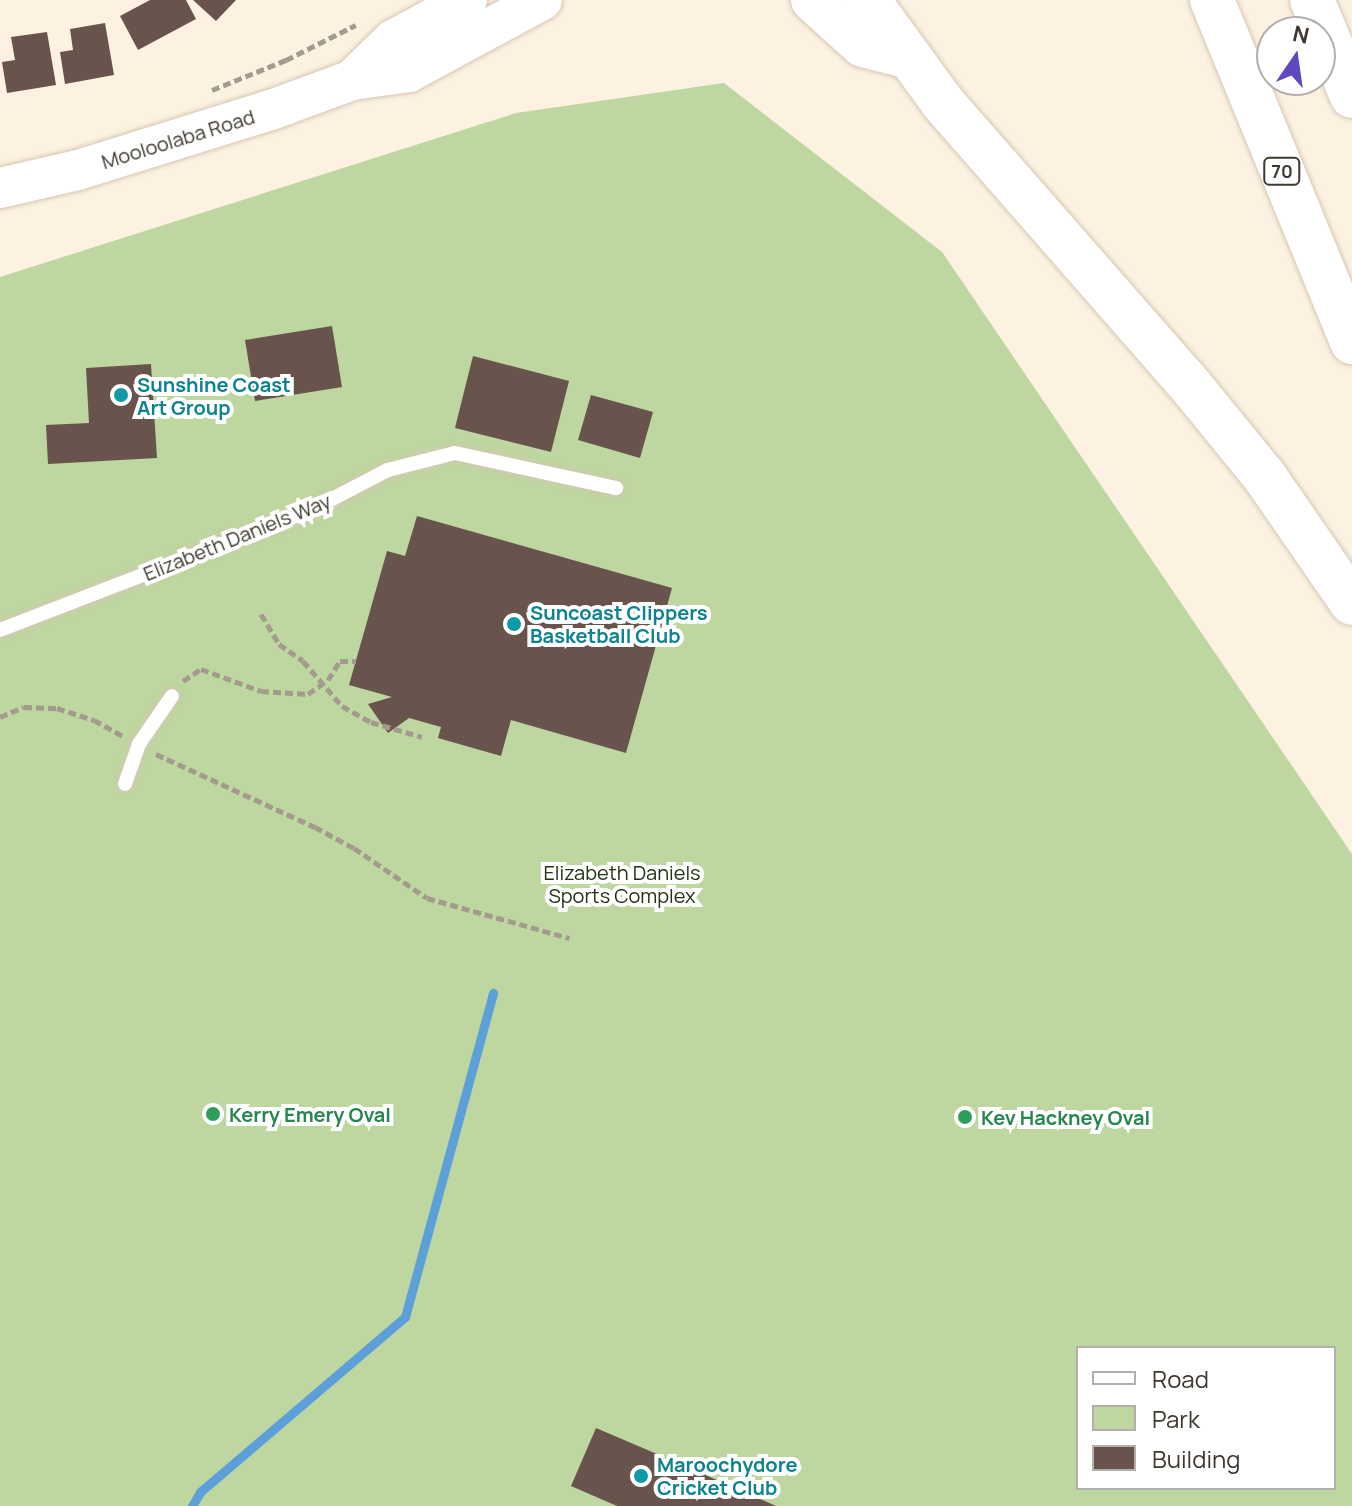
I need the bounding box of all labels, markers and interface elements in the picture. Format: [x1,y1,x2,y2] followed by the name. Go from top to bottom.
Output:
[1256,16,1336,96] north arrow
[1290,18,1312,51] text: N
[98,104,258,174] street label: Mooloolaba Road
[1262,157,1302,185] road number: 70
[137,372,291,419] place label: Sunshine Coast Art Group
[112,386,130,404] marker: Sunshine Coast Art Group
[140,488,334,586] street label: Elizabeth Daniels Way
[530,600,708,647] place label: Suncoast Clippers Basketball Club
[505,615,523,633] marker: Suncoast Clippers Basketball Club
[543,861,701,908] park label: Elizabeth Daniels Sports Complex
[229,1102,391,1126] place label: Kerry Emery Oval
[204,1105,222,1123] marker: Kerry Emery Oval
[981,1105,1150,1129] place label: Kev Hackney Oval
[956,1108,974,1126] marker: Kev Hackney Oval
[1076,1346,1336,1490] legend
[1152,1362,1209,1395] text: Road
[1152,1402,1200,1435] text: Park
[1152,1442,1240,1475] text: Building
[657,1452,797,1499] place label: Maroochydore Cricket Club
[632,1467,650,1485] marker: Maroochydore Cricket Club

